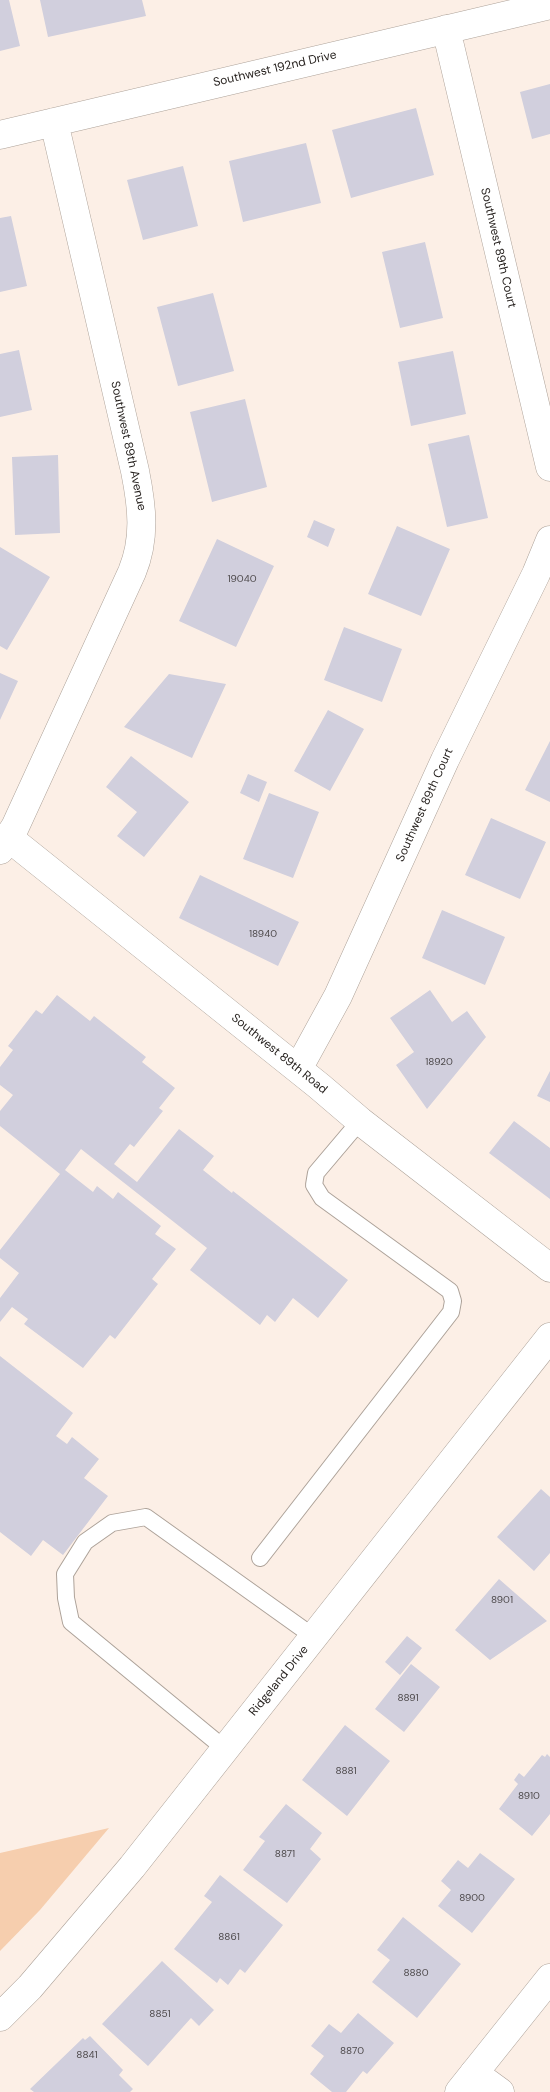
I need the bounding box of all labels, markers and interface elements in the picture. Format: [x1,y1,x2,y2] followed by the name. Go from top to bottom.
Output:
[212,48,338,90] street label: Southwest 192nd Drive
[477,186,519,310] street label: Southwest 89th Court
[107,380,149,512] street label: Southwest 89th Avenue
[227,573,257,585] house number: 19040
[393,746,457,864] street label: Southwest 89th Court
[249,928,277,940] house number: 18940
[228,1011,330,1097] street label: Southwest 89th Road
[425,1056,453,1068] house number: 18920
[491,1594,513,1606] house number: 8901
[246,1643,312,1719] street label: Ridgeland Drive
[397,1692,419,1704] house number: 8891
[335,1765,357,1777] house number: 8881
[518,1790,540,1802] house number: 8910
[275,1848,295,1860] house number: 8871
[459,1892,485,1904] house number: 8900
[218,1931,240,1943] house number: 8861
[403,1967,429,1979] house number: 8880
[149,2008,171,2020] house number: 8851
[340,2045,364,2057] house number: 8870
[76,2049,98,2061] house number: 8841

